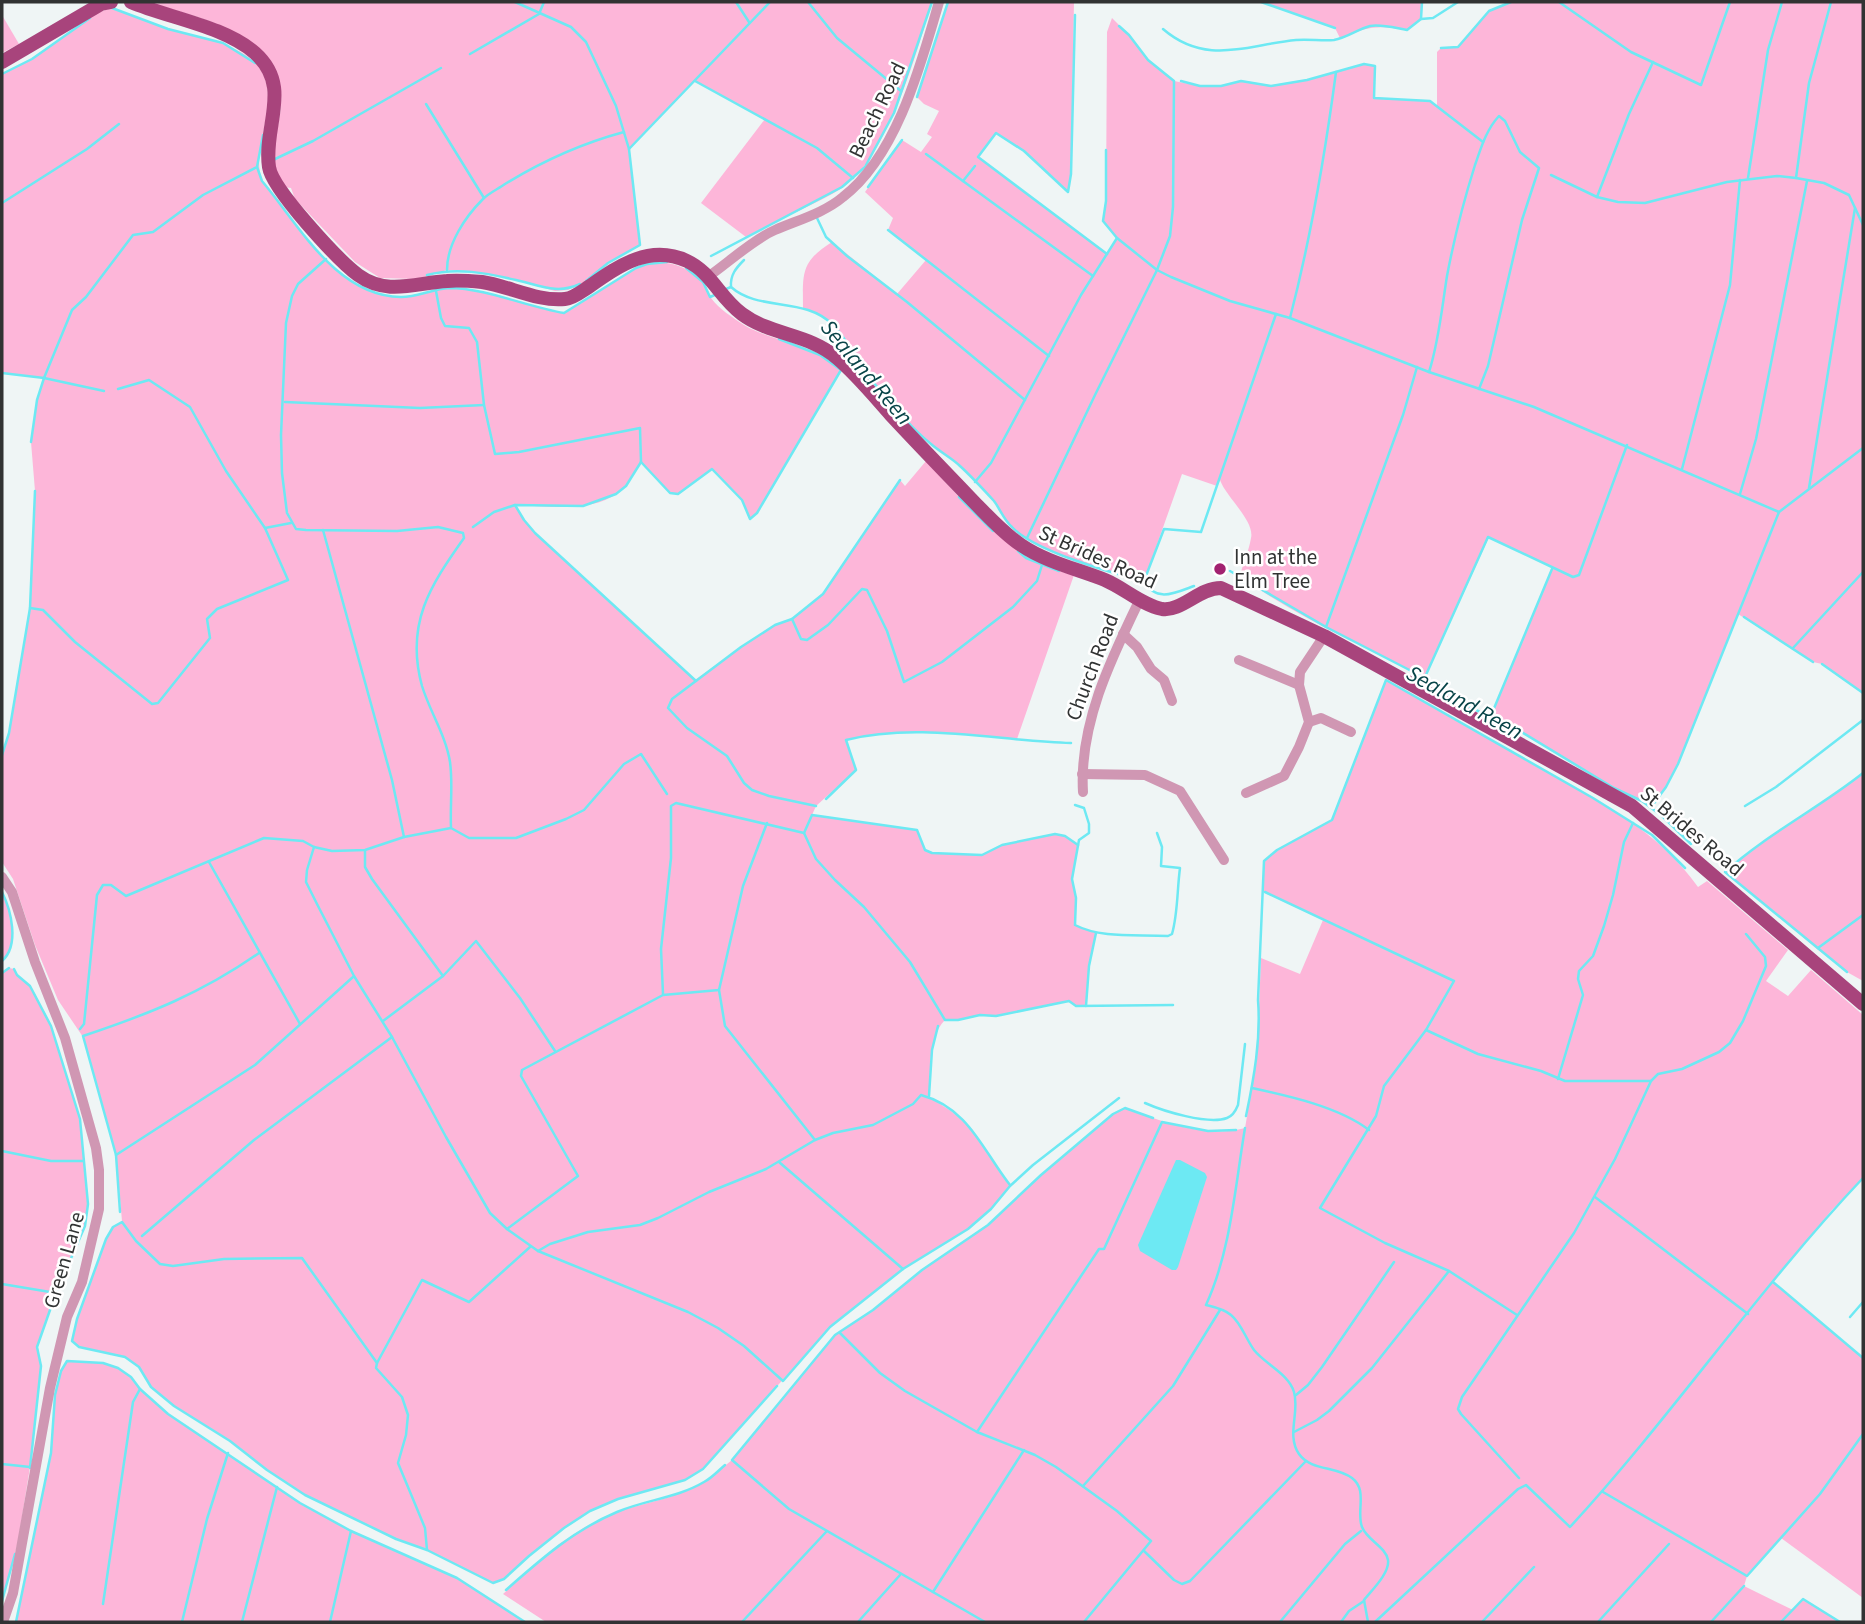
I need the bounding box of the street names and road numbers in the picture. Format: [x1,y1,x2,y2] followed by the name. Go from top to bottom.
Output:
[841,57,913,163] street label: Beach Road
[1034,517,1162,597] street label: St Brides Road
[1058,609,1126,725] street label: Church Road
[1634,779,1750,883] street label: St Brides Road
[36,1208,92,1312] street label: Green Lane

